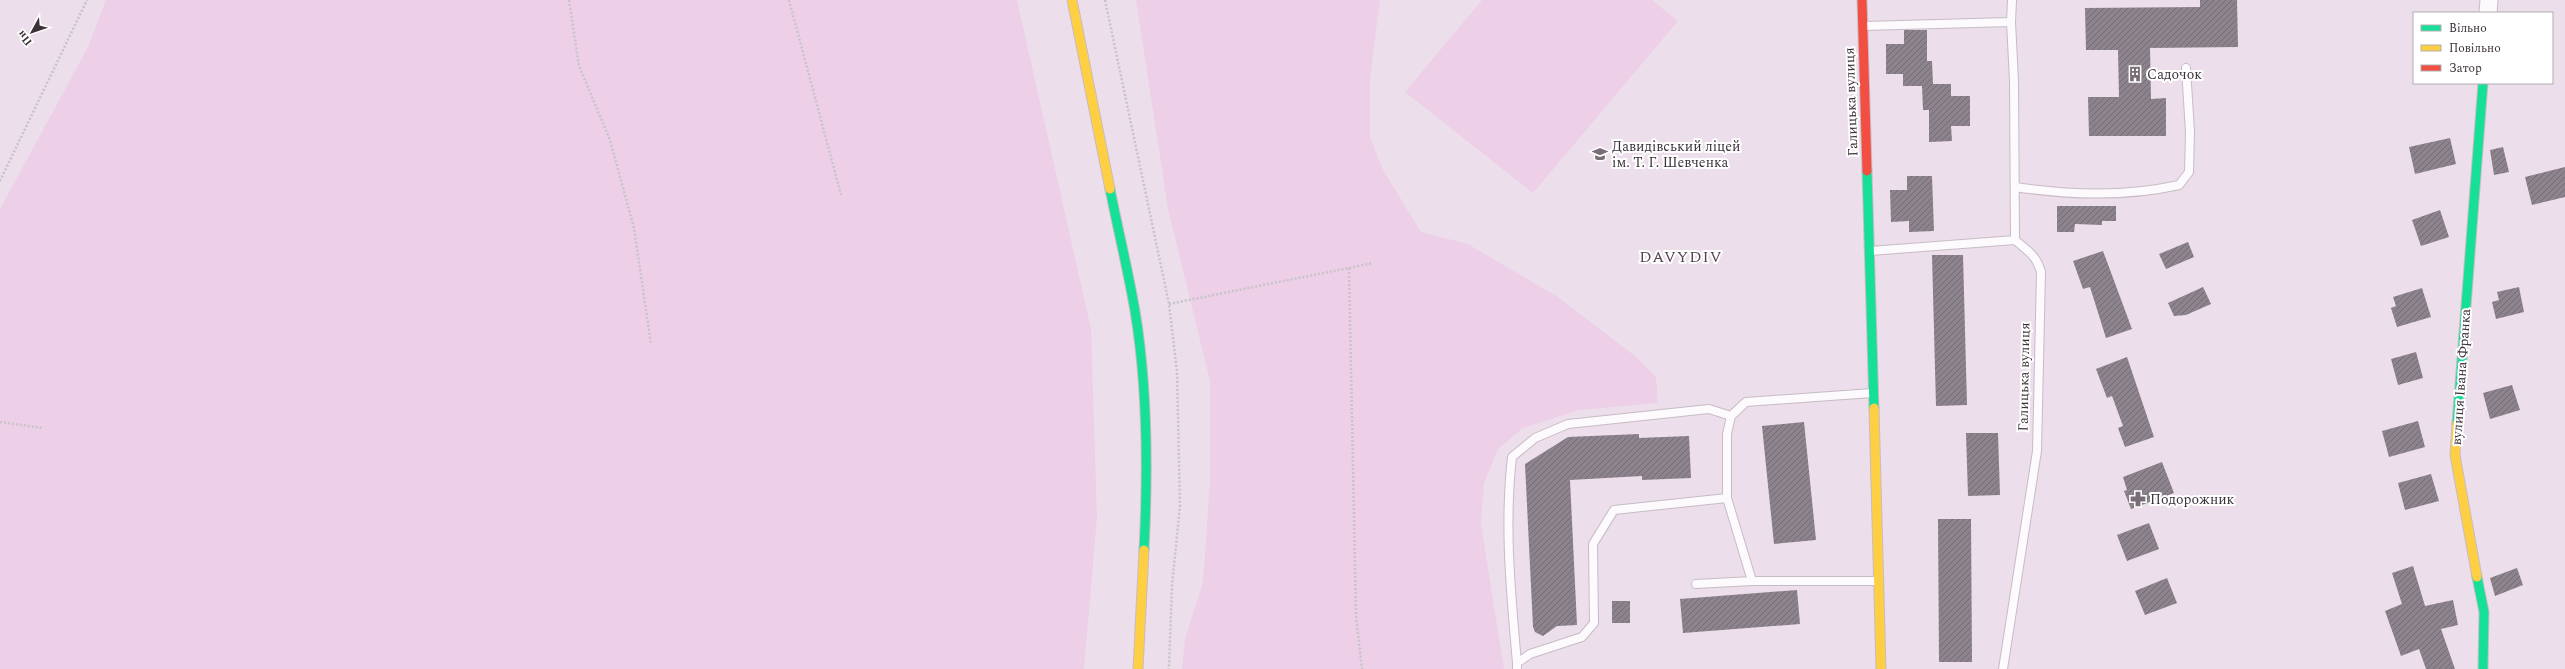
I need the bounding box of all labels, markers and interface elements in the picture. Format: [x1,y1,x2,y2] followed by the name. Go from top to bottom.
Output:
[12,12,52,52] north arrow
[2413,12,2553,84] legend
[2449,19,2487,38] text: Вільно
[13,27,36,50] text: Пн
[2449,39,2501,58] text: Повільно
[1839,47,1863,157] street label: Галицька вулиця
[2449,59,2482,78] text: Затор
[2147,64,2202,85] place label: Садочок
[2126,65,2144,83] building icon: Садочок
[1612,136,1741,173] place label: Давидівський ліцей ім. Т. Г. Шевченка
[1591,145,1609,163] school or university icon: Давидівський ліцей ім. Т. Г. Шевченка
[1639,245,1723,269] district label: DAVYDIV
[2446,308,2476,446] street label: вулиця Івана Франка
[2013,322,2035,432] street label: Галицька вулиця
[2150,489,2235,510] place label: Подорожник
[2129,490,2147,508] pharmacy icon: Подорожник

